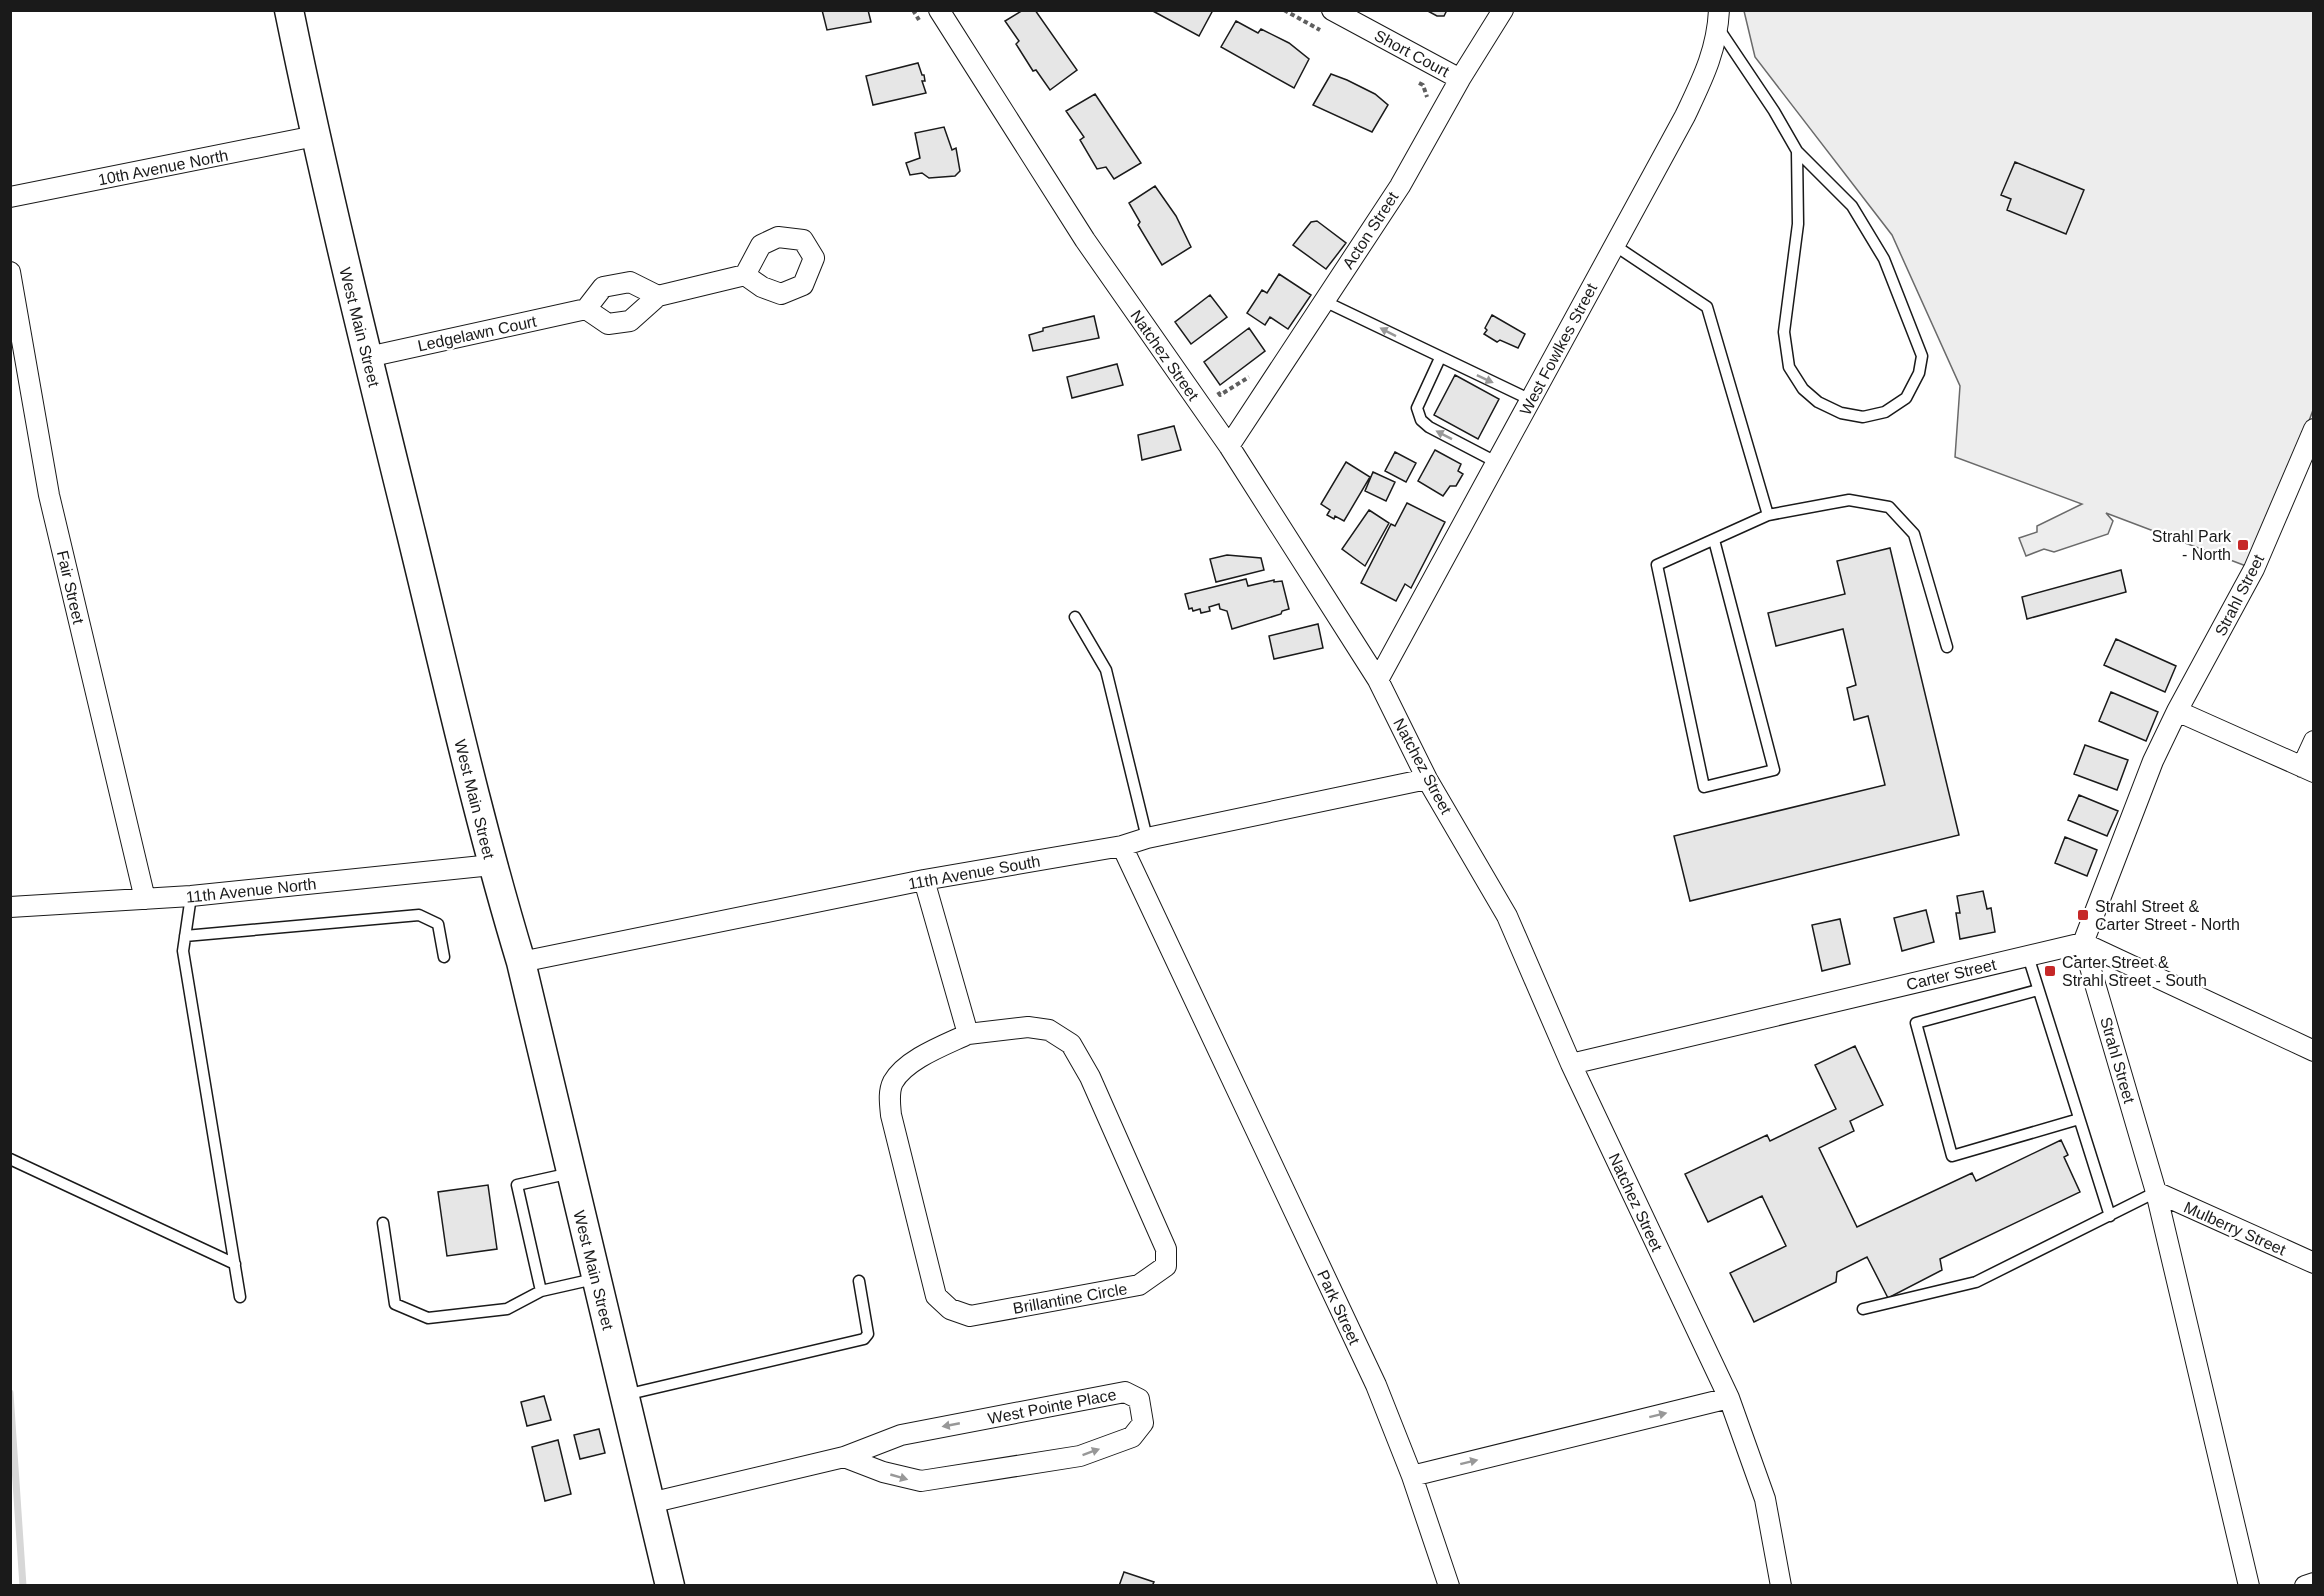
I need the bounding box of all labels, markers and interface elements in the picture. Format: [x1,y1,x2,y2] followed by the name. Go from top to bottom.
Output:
[1372,27,1452,80] street label: Short Court
[97,147,230,188] street label: 10th Avenue North
[1339,188,1402,272] street label: Acton Street
[336,266,383,389] street label: West Main Street
[1517,280,1601,418] street label: West Fowlkes Street
[1127,307,1202,404] street label: Natchez Street
[416,312,539,354] street label: Ledgelawn Court
[1379,327,1396,337] one-way arrow
[1477,375,1494,384] one-way arrow
[1436,430,1453,440] one-way arrow
[2152,528,2232,563] place label: Strahl Park - North
[2236,538,2250,552] marker: Strahl Park - North
[54,549,87,626] street label: Fair Street
[2212,551,2267,639] street label: Strahl Street
[1390,716,1455,817] street label: Natchez Street
[451,738,498,861] street label: West Main Street
[907,853,1041,892] street label: 11th Avenue South
[185,875,317,906] street label: 11th Avenue North
[2095,898,2240,933] place label: Strahl Street & Carter Street - North
[2076,908,2090,922] marker: Strahl Street & Carter Street - North
[2062,954,2207,989] place label: Carter Street & Strahl Street - South
[1905,956,1998,993] street label: Carter Street
[2043,964,2057,978] marker: Carter Street & Strahl Street - South
[2097,1015,2138,1106] street label: Strahl Street
[1605,1151,1666,1254] street label: Natchez Street
[2181,1198,2289,1259] street label: Mulberry Street
[570,1209,617,1332] street label: West Main Street
[1314,1267,1363,1348] street label: Park Street
[1012,1280,1129,1317] street label: Brillantine Circle
[986,1386,1118,1427] street label: West Pointe Place
[1649,1410,1668,1420] one-way arrow
[942,1421,961,1430] one-way arrow
[1082,1447,1100,1457] one-way arrow
[1460,1456,1478,1466] one-way arrow
[890,1472,908,1482] one-way arrow

